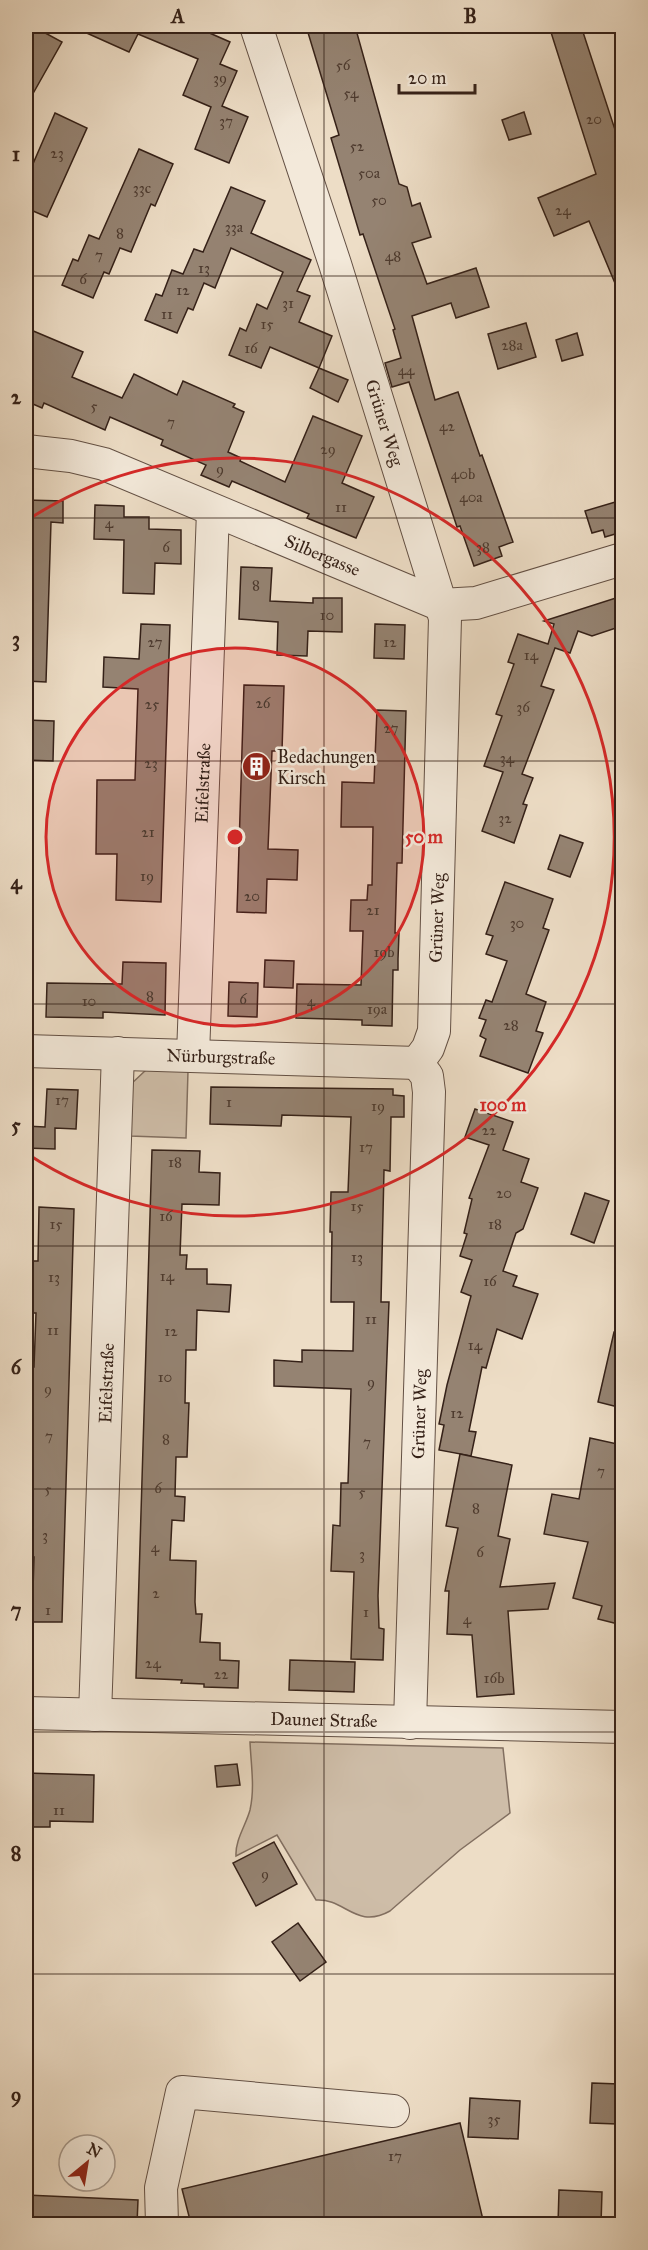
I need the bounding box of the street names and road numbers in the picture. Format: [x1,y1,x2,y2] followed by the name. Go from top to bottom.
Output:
[360,377,408,470] street label: Grüner Weg
[281,530,364,581] street label: Silbergasse
[191,743,215,824] street label: Eifelstraße
[424,872,451,963] street label: Grüner Weg
[166,1044,276,1070] street label: Nürburgstraße
[94,1343,119,1424] street label: Eifelstraße
[407,1368,433,1459] street label: Grüner Weg
[270,1708,378,1732] street label: Dauner Straße

